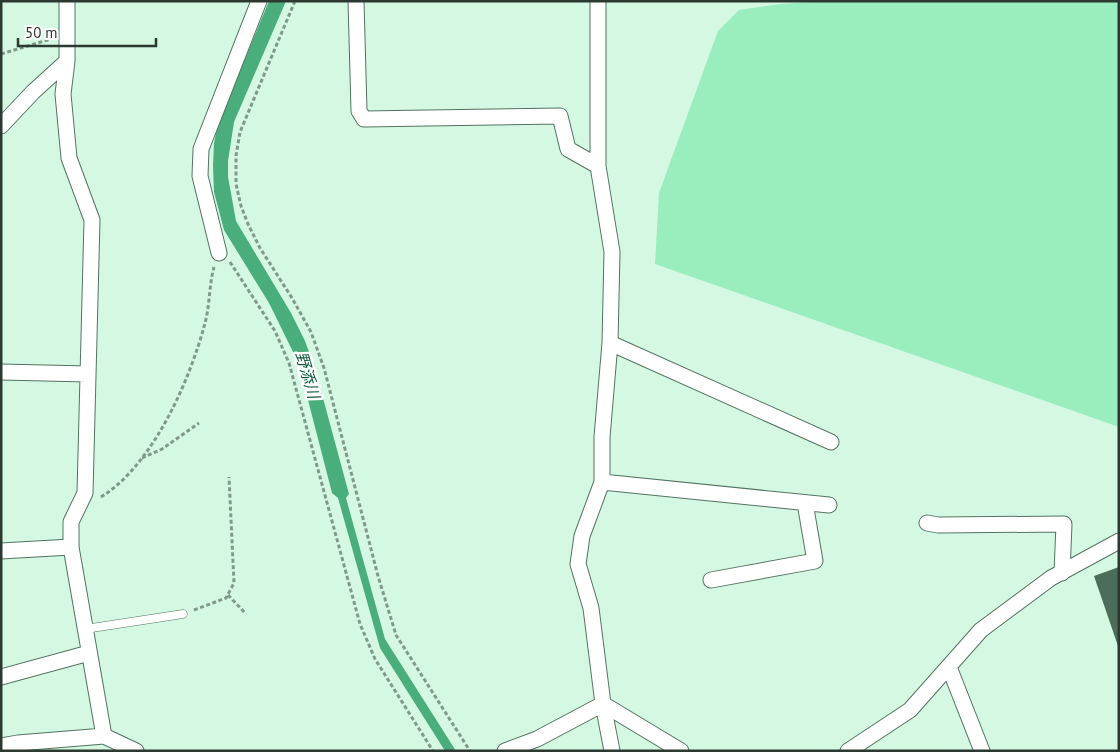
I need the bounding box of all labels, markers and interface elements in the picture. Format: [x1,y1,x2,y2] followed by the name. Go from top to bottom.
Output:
[18,15,155,47] scale bar
[25,23,58,42] text: 50 m
[292,349,325,403] water label: 野添川

